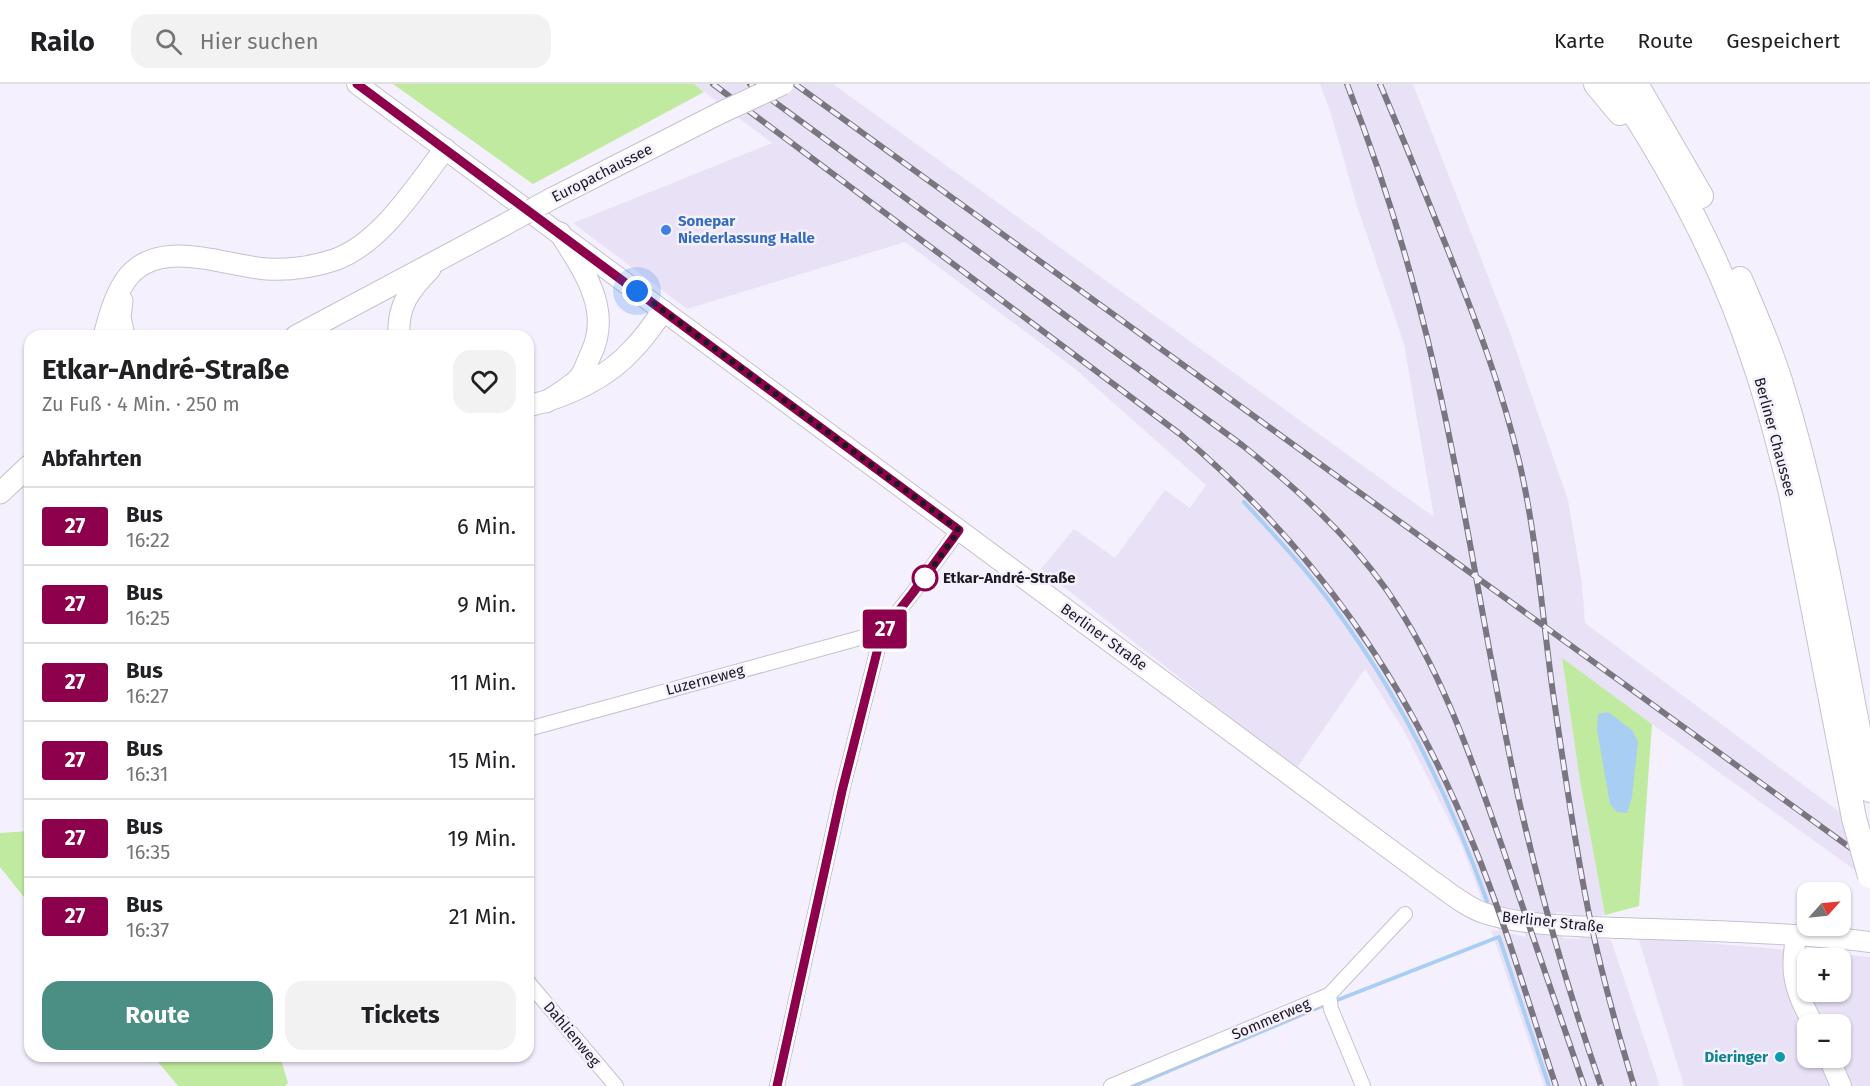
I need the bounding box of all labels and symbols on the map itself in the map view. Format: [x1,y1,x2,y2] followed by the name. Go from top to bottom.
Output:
[549,140,655,206] street label: Europachaussee
[678,212,815,247] place label: Sonepar Niederlassung Halle
[659,223,673,237] marker: Sonepar Niederlassung Halle
[622,276,652,306] your location
[1750,375,1800,499] street label: Berliner Chaussee
[912,565,938,591] marker: Etkar-André-Straße
[943,569,1076,587] place label: Etkar-André-Straße
[1057,600,1151,674] street label: Berliner Straße
[858,610,912,648] line badge: 27
[664,661,746,699] street label: Luzerneweg
[1797,882,1851,936] north arrow
[1501,908,1605,936] street label: Berliner Straße
[1229,994,1313,1044] street label: Sommerweg
[540,998,604,1070] street label: Dahlienweg
[1705,1048,1769,1066] place label: Dieringer
[1773,1050,1787,1064] marker: Dieringer

